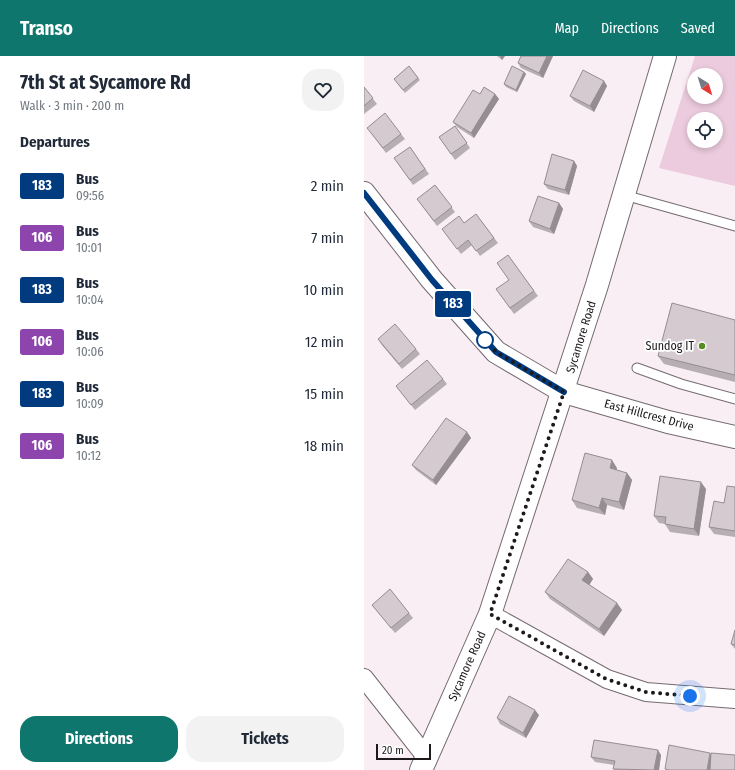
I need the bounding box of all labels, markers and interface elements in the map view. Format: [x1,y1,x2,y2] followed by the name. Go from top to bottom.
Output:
[20,17,73,40] text: Transo
[555,20,579,37] text: Map
[601,20,659,37] text: Directions
[681,20,715,37] text: Saved
[687,68,723,104] north arrow
[687,68,723,148] map controls
[302,69,344,111] button: heart
[20,71,191,94] text: 7th St at Sycamore Rd
[20,98,124,113] text: Walk · 3 min · 200 m
[687,112,723,148] button: locate
[20,133,90,151] text: Departures
[76,170,99,188] text: Bus
[32,177,52,194] text: 183
[311,177,344,195] text: 2 min
[76,188,104,203] text: 09:56
[76,222,99,240] text: Bus
[32,229,52,246] text: 106
[311,229,344,247] text: 7 min
[76,240,102,255] text: 10:01
[76,274,99,292] text: Bus
[32,281,52,298] text: 183
[304,281,344,299] text: 10 min
[430,291,476,317] line badge: 183
[76,292,104,307] text: 10:04
[443,295,463,312] text: 183
[563,299,599,375] street label: Sycamore Road
[76,326,99,344] text: Bus
[476,331,494,349] unlabelled marker
[32,333,52,350] text: 106
[305,333,344,351] text: 12 min
[646,339,694,353] place label: Sundog IT
[697,341,707,351] marker: Sundog IT
[76,344,104,359] text: 10:06
[76,378,99,396] text: Bus
[32,385,52,402] text: 183
[305,385,344,403] text: 15 min
[76,396,104,411] text: 10:09
[603,396,695,434] street label: East Hillcrest Drive
[76,430,99,448] text: Bus
[32,437,52,454] text: 106
[304,437,344,455] text: 18 min
[76,448,101,463] text: 10:12
[445,629,489,703] street label: Sycamore Road
[680,686,700,706] your location
[20,716,178,762] button: Directions
[186,716,344,762] button: Tickets
[376,742,431,761] scale bar
[382,744,404,757] text: 20 m

